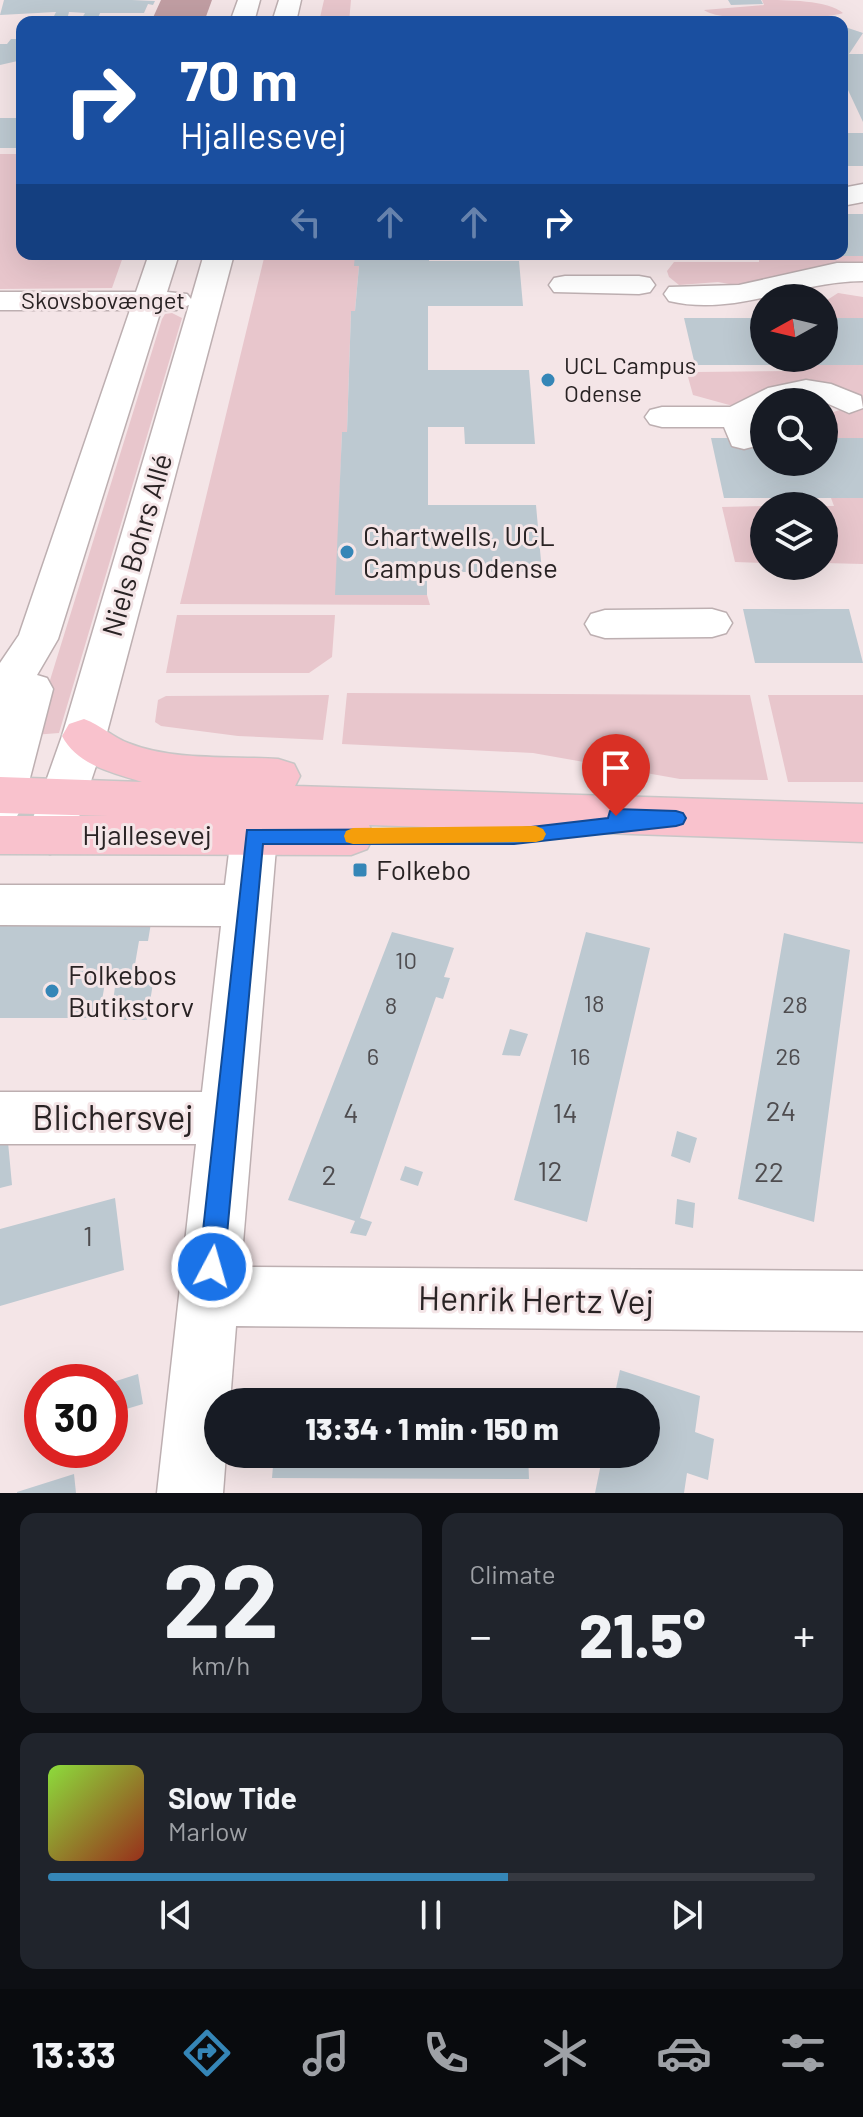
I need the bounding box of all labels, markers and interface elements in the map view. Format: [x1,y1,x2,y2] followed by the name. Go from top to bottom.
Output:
[180,45,298,112] text: 70 m
[48,48,152,152] icon: right
[180,113,347,156] text: Hjallesevej
[284,200,328,244] icon: left
[368,200,412,244] icon: ahead
[452,200,496,244] icon: ahead
[536,200,580,244] icon: right
[750,284,838,372] north arrow
[750,284,838,580] map controls
[21,285,185,314] street label: Skovsbovænget
[564,350,696,407] place label: UCL Campus Odense
[539,371,557,389] marker: UCL Campus Odense
[750,388,838,476] button: search
[94,449,178,640] street label: Niels Bohrs Allé
[750,492,838,580] button: layers
[363,518,558,584] place label: Chartwells, UCL Campus Odense
[338,543,356,561] marker: Chartwells, UCL Campus Odense
[582,734,650,816] pin
[594,746,638,790] icon: arrive
[82,817,212,851] street label: Hjallesevej
[376,852,471,886] place label: Folkebo
[351,861,369,879] marker: Folkebo
[395,945,417,974] house number: 10
[68,957,194,1023] place label: Folkebos Butikstorv
[43,982,61,1000] marker: Folkebos Butikstorv
[584,988,604,1017] house number: 18
[782,989,808,1018] house number: 28
[385,990,397,1019] house number: 8
[367,1041,379,1070] house number: 6
[570,1041,590,1070] house number: 16
[775,1041,801,1070] house number: 26
[766,1093,796,1127] house number: 24
[343,1095,359,1129] house number: 4
[552,1095,578,1129] house number: 14
[32,1096,194,1137] street label: Blichersvej
[538,1153,562,1187] house number: 12
[754,1154,784,1188] house number: 22
[321,1157,337,1191] house number: 2
[83,1218,93,1252] house number: 1
[170,1225,254,1309] position arrow
[418,1276,654,1321] street label: Henrik Hertz Vej
[24,1364,128,1468] speed limit sign: 30
[305,1410,559,1446] text: 13:34 · 1 min · 150 m
[163,1534,279,1659] text: 22
[470,1558,556,1589] text: Climate
[579,1598,705,1670] text: 21.5°
[470,1608,492,1661] text: −
[793,1608,815,1661] text: +
[191,1649,250,1680] text: km/h
[168,1779,297,1815] text: Slow Tide
[168,1815,248,1846] text: Marlow
[154,1893,198,1937] icon: previous
[409,1893,453,1937] icon: pause
[665,1893,709,1937] icon: next
[179,2025,235,2081] icon: directions
[298,2025,354,2081] icon: music
[418,2025,474,2081] icon: phone
[537,2025,593,2081] icon: climate
[656,2025,712,2081] icon: car
[775,2025,831,2081] icon: filters
[32,2032,116,2075] text: 13:33

